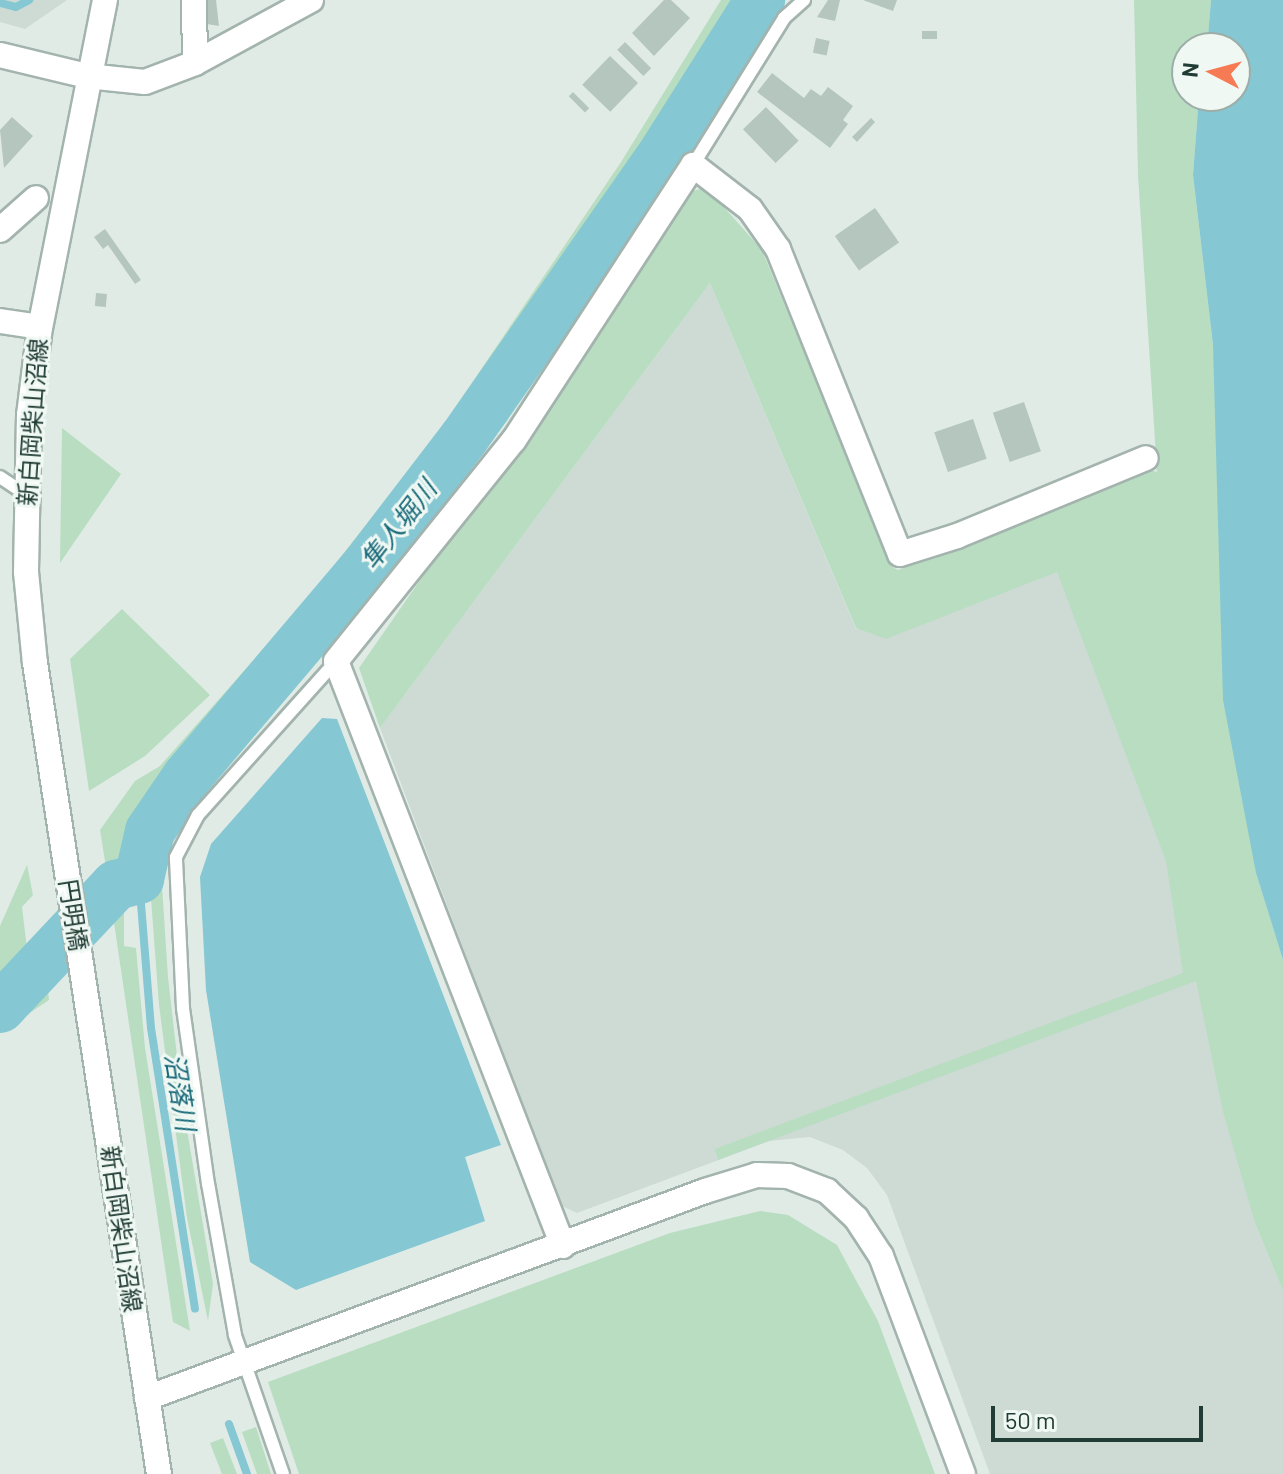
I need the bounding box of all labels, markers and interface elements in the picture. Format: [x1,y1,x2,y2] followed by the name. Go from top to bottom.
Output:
[1171,32,1251,112] north arrow
[1175,61,1203,78] text: N
[12,337,52,507] street label: 新白岡柴山沼線
[354,473,442,575] water label: 隼人堀川
[54,877,94,953] street label: 円明橋
[159,1051,203,1133] water label: 沼落川
[96,1144,148,1314] street label: 新白岡柴山沼線
[995,1390,1207,1440] scale bar
[1005,1405,1056,1434] text: 50 m

